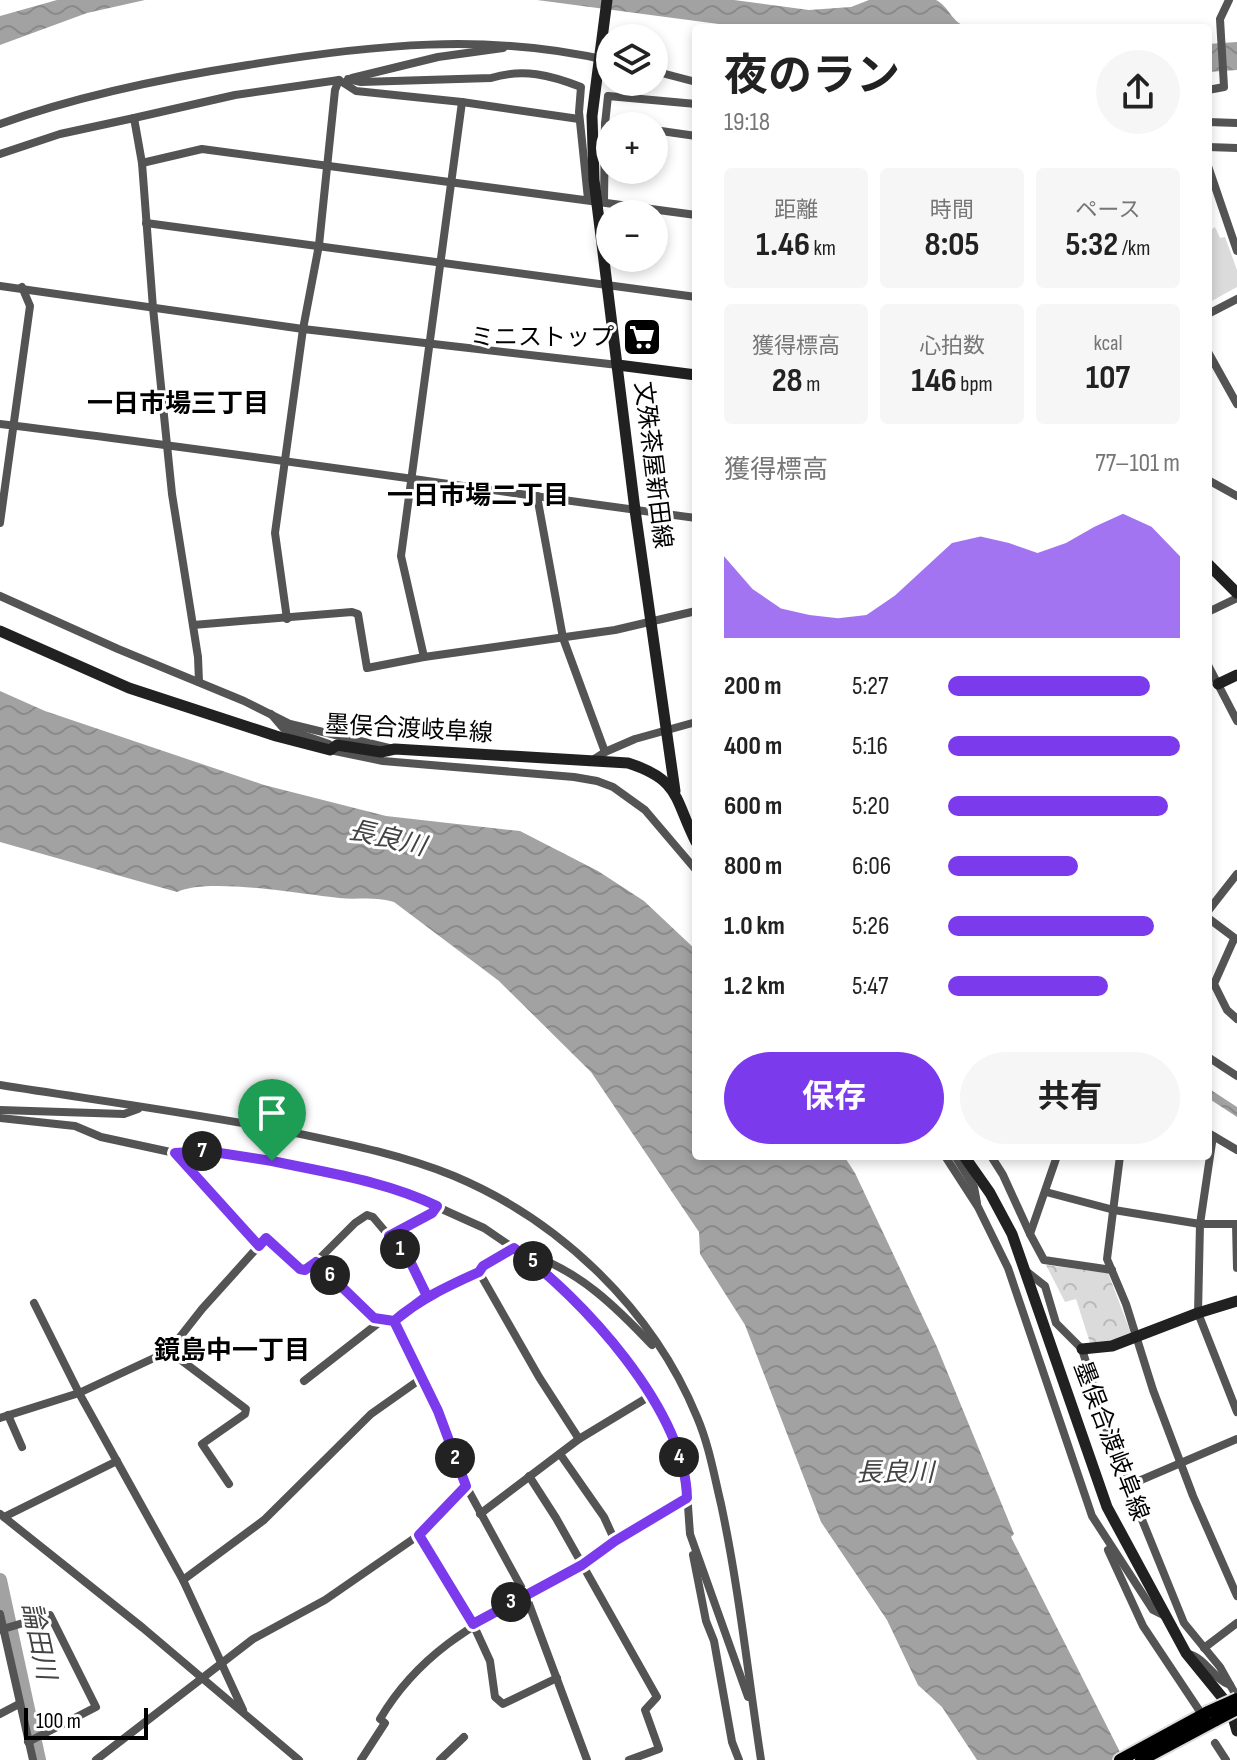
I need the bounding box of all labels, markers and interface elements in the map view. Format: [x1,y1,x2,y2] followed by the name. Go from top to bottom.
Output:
[596,24,668,272] map controls
[596,24,668,96] button: layers
[724,50,900,103] text: 夜のラン
[1096,50,1180,134] button: share
[724,107,770,138] text: 19:18
[596,112,668,184] button: +
[774,197,818,224] text: 距離
[930,197,974,224] text: 時間
[1076,197,1140,224] text: ペース
[596,200,668,272] button: −
[756,224,810,265] text: 1.46
[925,224,979,265] text: 8:05
[1066,224,1118,265] text: 5:32
[810,235,836,262] text: km
[1118,235,1150,262] text: /km
[621,316,663,358] supermarket icon: ミニストップ
[470,323,614,352] place label: ミニストップ
[1093,330,1123,357] text: kcal
[752,333,840,360] text: 獲得標高
[919,333,985,360] text: 心拍数
[1086,357,1130,398] text: 107
[772,360,803,401] text: 28
[911,360,957,401] text: 146
[803,371,820,398] text: m
[957,371,993,398] text: bpm
[628,380,678,550] street label: 文殊茶屋新田線
[87,389,269,420] district label: 一日市場三丁目
[1095,448,1180,479] text: 77–101 m
[724,455,828,486] text: 獲得標高
[387,481,569,512] district label: 一日市場二丁目
[724,671,781,702] text: 200 m
[852,671,888,702] text: 5:27
[324,710,494,748] street label: 墨俣合渡岐阜線
[724,731,782,762] text: 400 m
[852,731,888,762] text: 5:16
[724,791,782,822] text: 600 m
[852,791,890,822] text: 5:20
[346,815,431,864] water label: 長良川
[724,851,782,882] text: 800 m
[852,851,891,882] text: 6:06
[724,911,785,942] text: 1.0 km
[852,911,889,942] text: 5:26
[724,971,785,1002] text: 1.2 km
[852,971,888,1002] text: 5:47
[724,1052,944,1144] button: 保存
[960,1052,1180,1144] button: 共有
[238,1079,306,1161] pin
[250,1091,294,1135] icon: arrive
[182,1131,222,1171] pin: 7
[197,1137,207,1164] text: 7
[380,1229,420,1269] pin: 1
[396,1235,404,1262] text: 1
[513,1241,553,1281] pin: 5
[528,1247,538,1274] text: 5
[310,1255,350,1295] pin: 6
[325,1261,335,1288] text: 6
[154,1336,310,1367] district label: 鏡島中一丁目
[1067,1357,1155,1525] street label: 墨俣合渡岐阜線
[659,1437,699,1477] pin: 4
[435,1438,475,1478] pin: 2
[674,1443,684,1470] text: 4
[450,1444,460,1471] text: 2
[856,1458,937,1489] water label: 長良川
[491,1582,531,1622] pin: 3
[506,1588,516,1615] text: 3
[15,1600,62,1685] water label: 論田川
[24,1704,148,1740] scale bar
[36,1708,81,1735] text: 100 m

